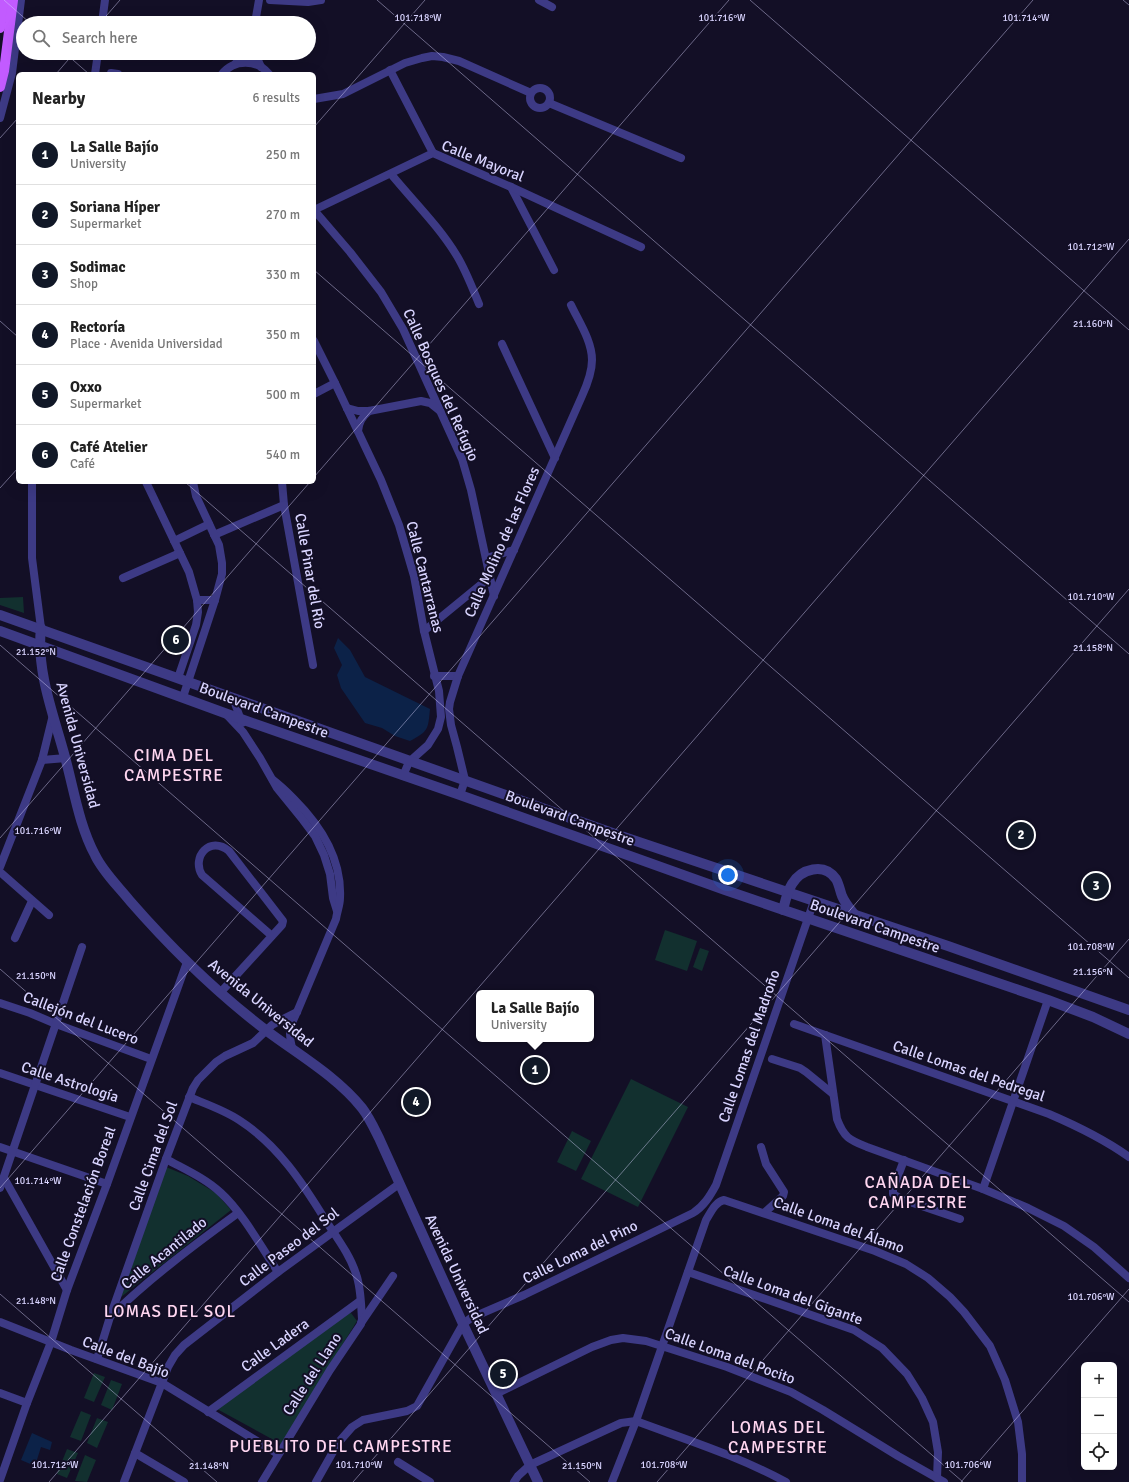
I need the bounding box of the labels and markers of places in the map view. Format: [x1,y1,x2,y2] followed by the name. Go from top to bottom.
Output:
[163,625,189,655] pin: 6
[1008,820,1034,850] pin: 2
[1083,871,1109,901] pin: 3
[522,1055,548,1085] pin: 1
[403,1087,429,1117] pin: 4
[490,1359,516,1389] pin: 5

